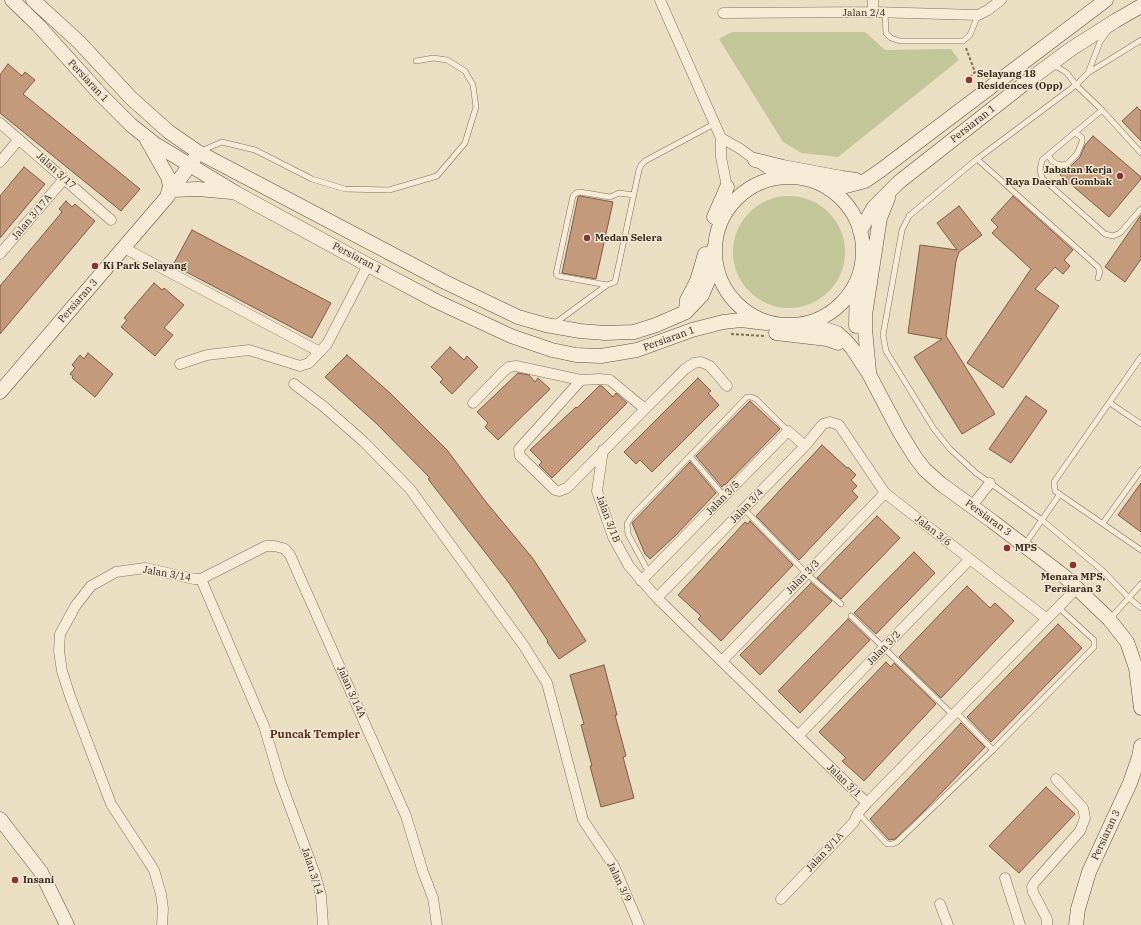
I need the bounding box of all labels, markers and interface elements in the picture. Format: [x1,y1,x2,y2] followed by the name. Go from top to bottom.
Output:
[843,7,885,19] street label: Jalan 2/4
[65,57,111,105] street label: Persiaran 1
[977,68,1063,92] place label: Selayang 18 Residences (Opp)
[964,75,974,85] marker: Selayang 18 Residences (Opp)
[948,103,998,145] street label: Persiaran 1
[34,150,78,192] street label: Jalan 3/17
[1006,164,1112,188] place label: Jabatan Kerja Raya Daerah Gombak
[1115,171,1125,181] marker: Jabatan Kerja Raya Daerah Gombak
[10,192,54,242] street label: Jalan 3/17A
[595,232,662,244] place label: Medan Selera
[582,233,592,243] marker: Medan Selera
[330,240,384,276] street label: Persiaran 1
[103,260,187,272] place label: Ki Park Selayang
[90,261,100,271] marker: Ki Park Selayang
[56,277,100,325] street label: Persiaran 3
[642,324,696,354] street label: Persiaran 1
[704,478,742,518] street label: Jalan 3/5
[728,486,766,526] street label: Jalan 3/4
[594,494,622,544] street label: Jalan 3/1B
[963,497,1013,539] street label: Persiaran 3
[912,513,954,549] street label: Jalan 3/6
[1015,542,1037,554] place label: MPS
[1002,543,1012,553] marker: MPS
[784,557,822,597] street label: Jalan 3/3
[1068,560,1078,570] marker: Menara MPS, Persiaran 3
[142,564,192,584] street label: Jalan 3/14
[1041,571,1105,594] place label: Menara MPS, Persiaran 3
[865,628,903,668] street label: Jalan 3/2
[334,664,368,720] street label: Jalan 3/14A
[270,728,360,742] district label: Puncak Templer
[824,762,864,800] street label: Jalan 3/1
[1089,808,1123,862] street label: Persiaran 3
[804,830,846,874] street label: Jalan 3/1A
[299,846,325,896] street label: Jalan 3/14
[604,860,634,904] street label: Jalan 3/9
[23,874,54,886] place label: Insani
[10,875,20,885] marker: Insani

